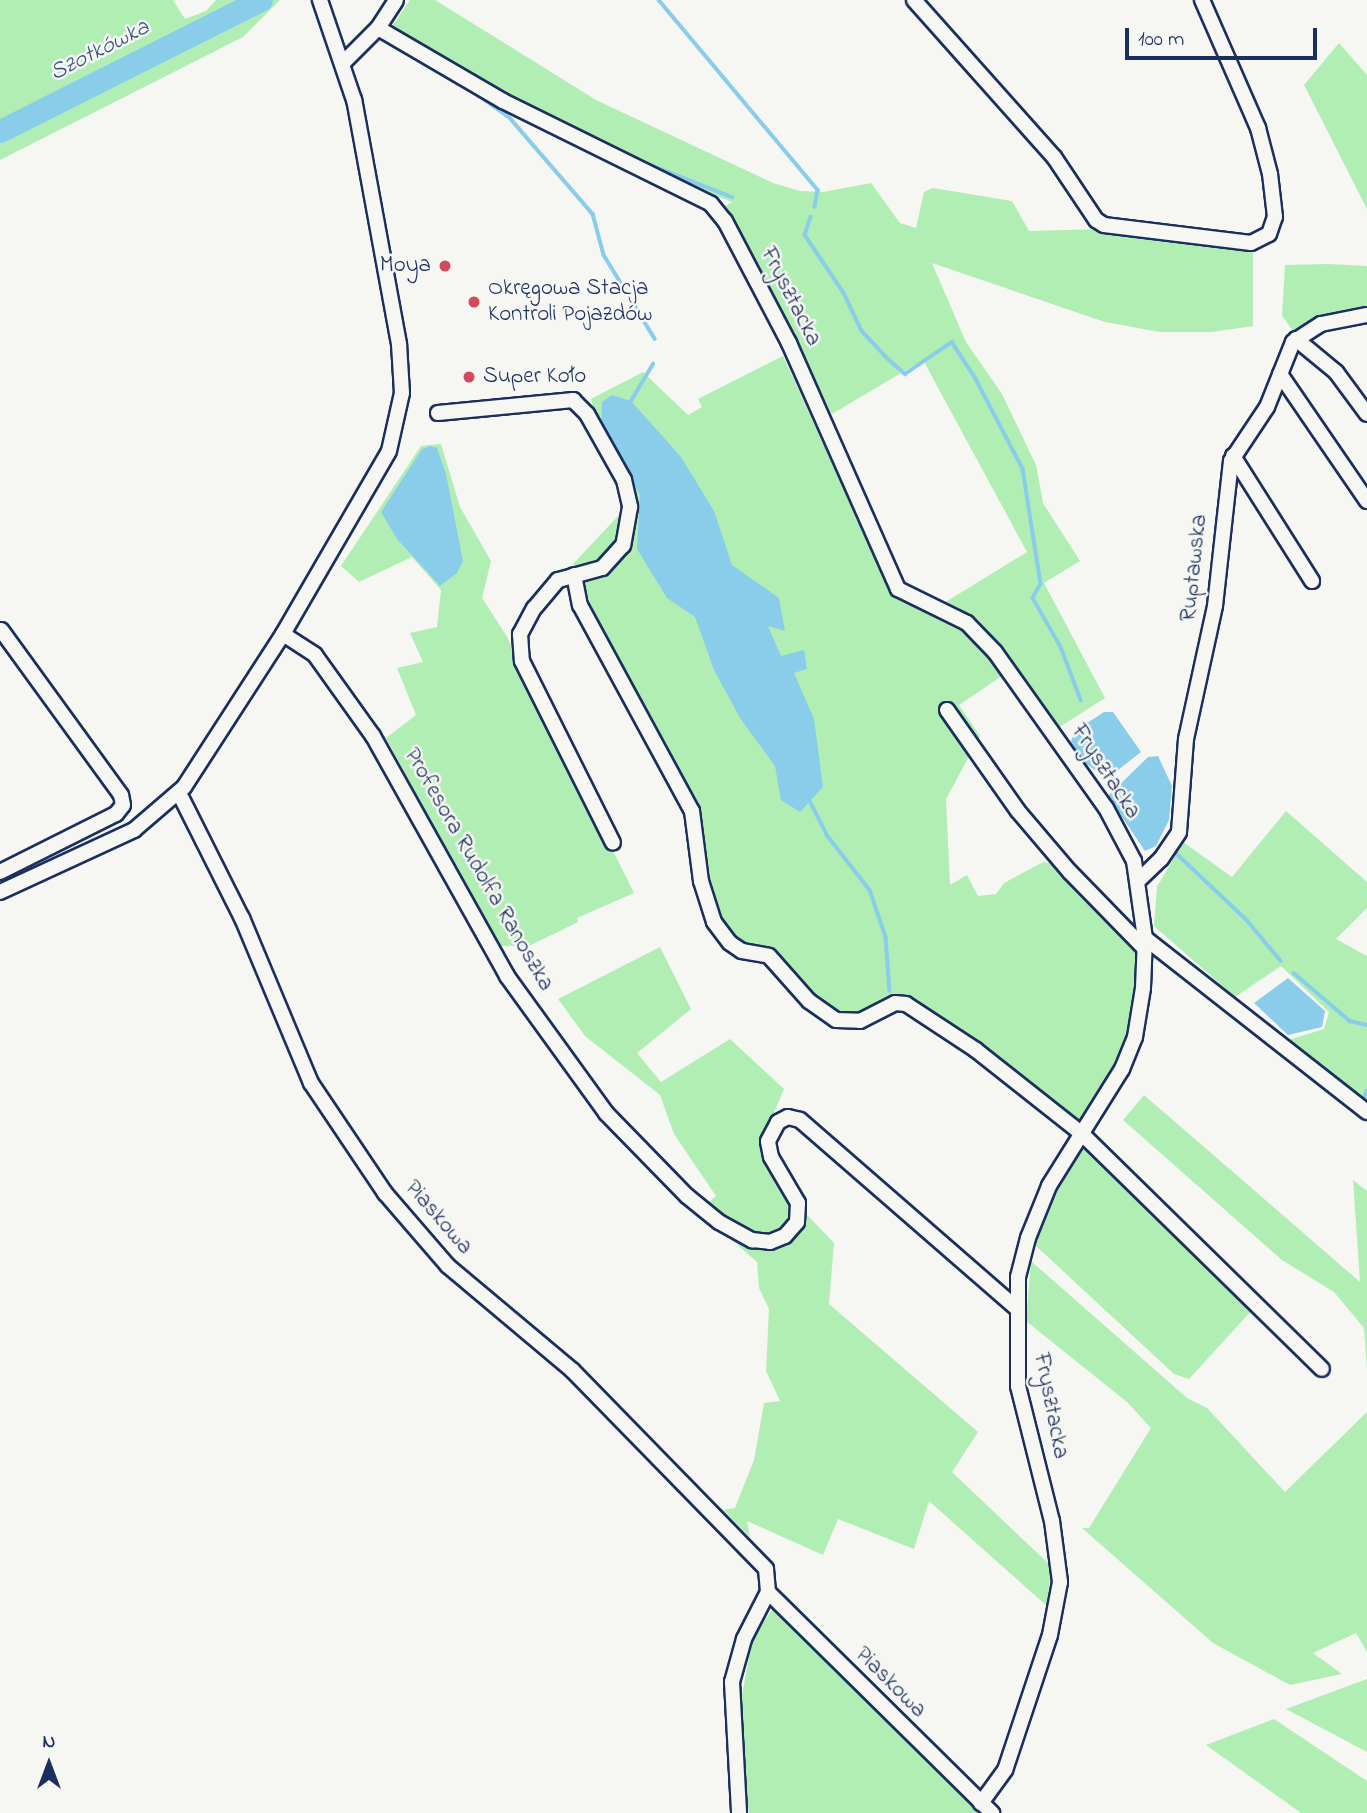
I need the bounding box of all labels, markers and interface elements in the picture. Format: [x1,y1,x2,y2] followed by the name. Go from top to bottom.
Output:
[45,14,155,88] water label: Szotkówka
[1129,14,1322,58] scale bar
[1138,25,1184,55] text: 100 m
[753,243,827,351] street label: Frysztacka
[380,252,431,280] place label: Moya
[437,258,453,274] marker: Moya
[488,275,652,329] place label: Okręgowa Stacja Kontroli Pojazdów
[466,294,482,310] marker: Okręgowa Stacja Kontroli Pojazdów
[483,363,586,391] place label: Super Koło
[461,369,477,385] marker: Super Koło
[1176,513,1214,623] street label: Ruptawska
[1064,720,1146,824] street label: Frysztacka
[397,744,559,996] street label: Profesora Rudolfa Ranoszka
[398,1175,478,1261] street label: Piaskowa
[1026,1351,1074,1461] street label: Frysztacka
[849,1642,931,1724] street label: Piaskowa
[14,1729,84,1799] north arrow
[43,1729,55,1756] text: N

